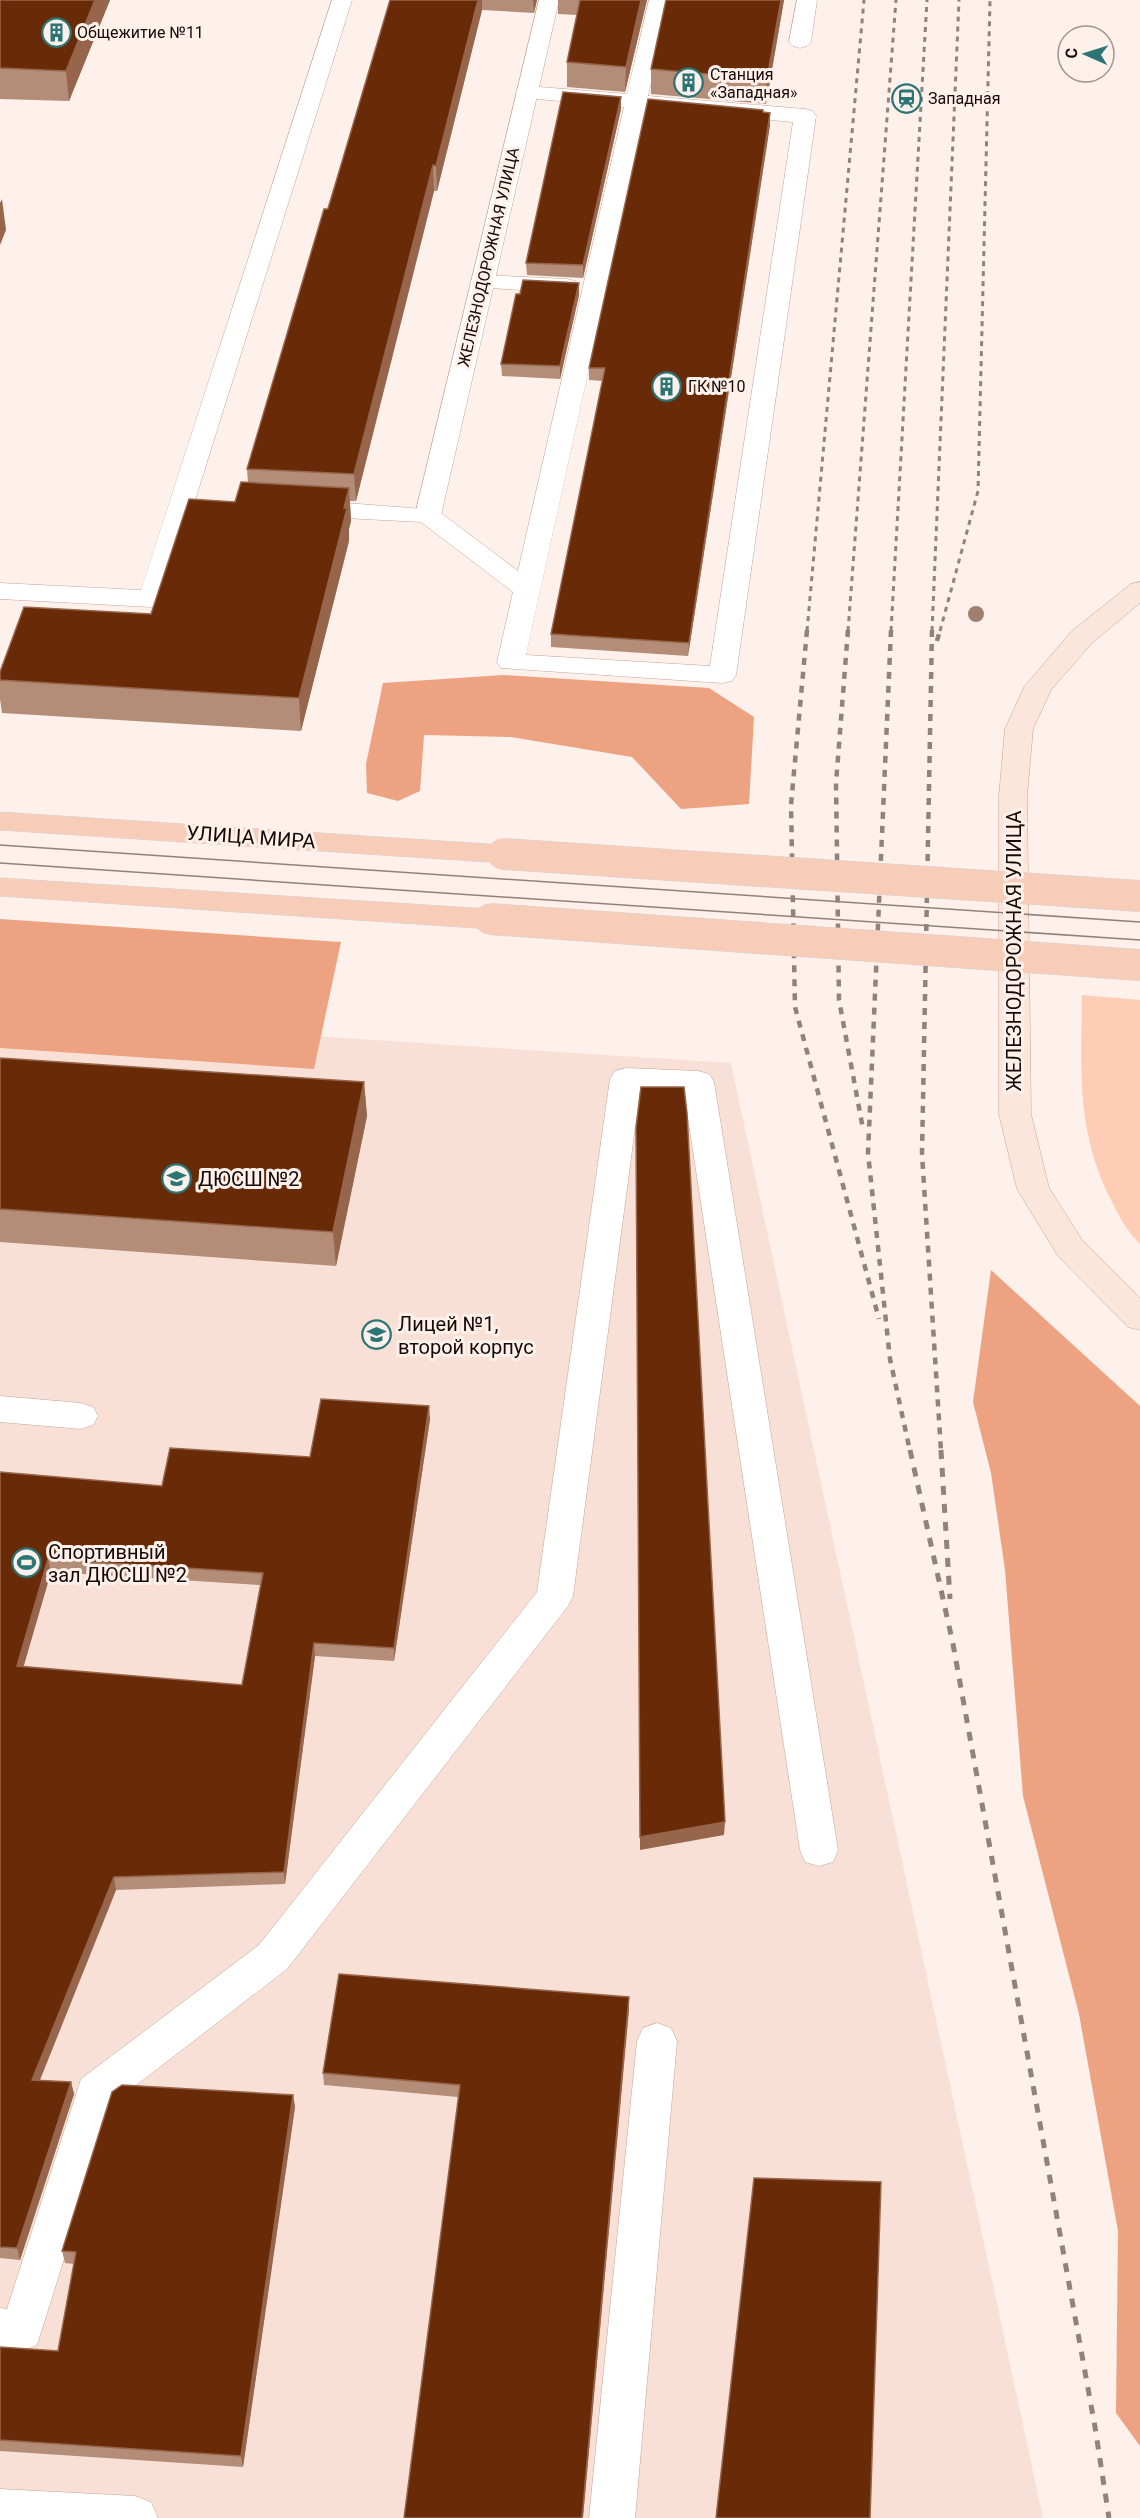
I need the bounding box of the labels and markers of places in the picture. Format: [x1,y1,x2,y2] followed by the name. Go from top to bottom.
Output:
[40,16,72,48] building icon: Общежитие №11
[77,23,204,42] place label: Общежитие №11
[710,65,798,102] place label: Станция «Западная»
[673,67,705,99] building icon: Станция «Западная»
[891,82,923,114] station icon: Западная
[928,89,1001,108] place label: Западная
[651,370,683,402] building icon: ГК №10
[688,377,746,396] place label: ГК №10
[161,1163,193,1195] school or university icon: ДЮСШ №2
[198,1167,300,1191] place label: ДЮСШ №2
[398,1312,534,1359] place label: Лицей №1, второй корпус
[361,1319,393,1351] school or university icon: Лицей №1, второй корпус
[48,1540,187,1587] place label: Спортивный зал ДЮСШ №2
[11,1547,43,1579] sports icon: Спортивный зал ДЮСШ №2

